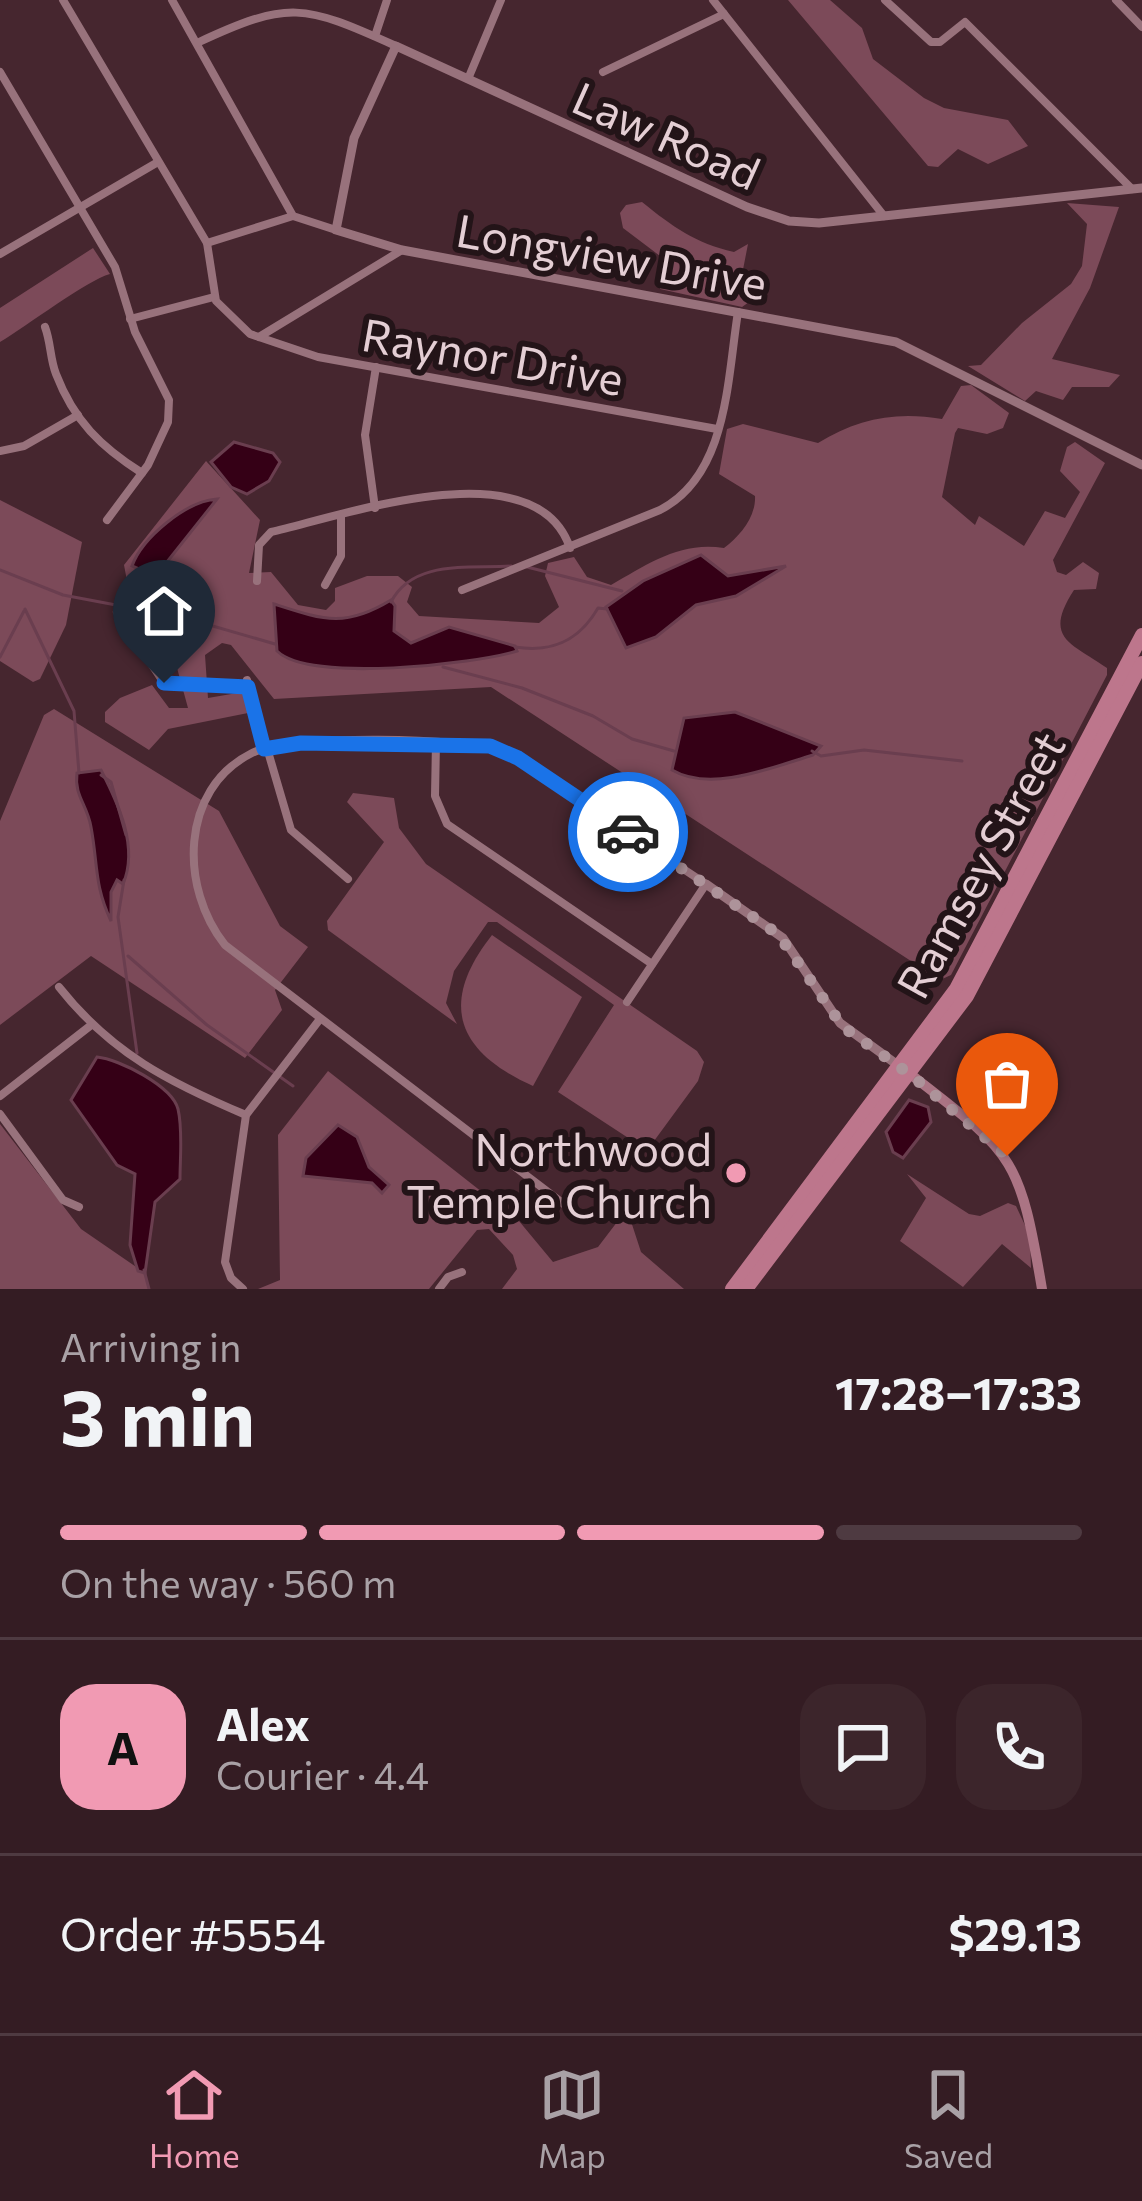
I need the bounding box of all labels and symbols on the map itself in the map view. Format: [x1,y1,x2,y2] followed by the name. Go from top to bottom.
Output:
[565,69,769,199] street label: Law Road
[453,201,771,309] street label: Longview Drive
[358,305,628,405] street label: Raynor Drive
[113,560,215,683] pin
[883,721,1075,1007] street label: Ramsey Street
[568,772,688,892] courier
[956,1033,1058,1156] pin
[406,1120,712,1227] place label: Northwood Temple Church
[723,1160,749,1186] marker: Northwood Temple Church

